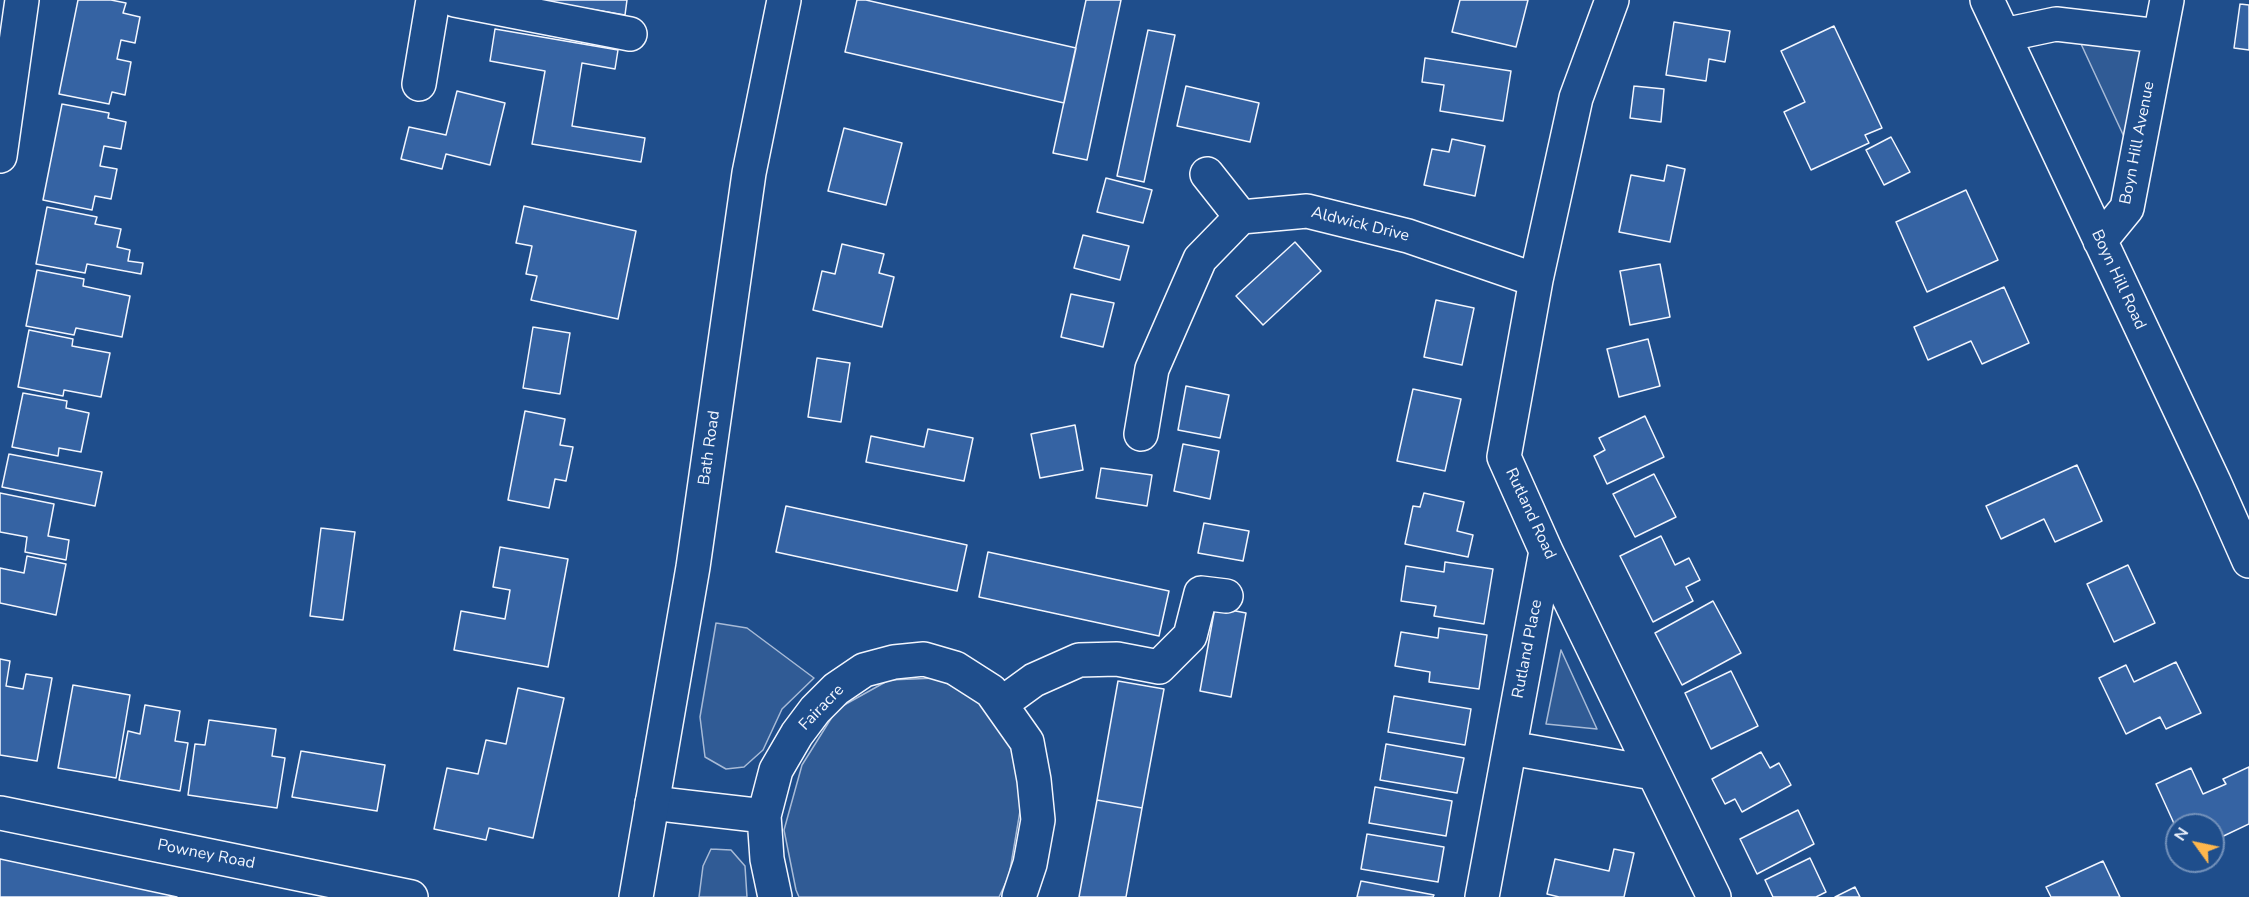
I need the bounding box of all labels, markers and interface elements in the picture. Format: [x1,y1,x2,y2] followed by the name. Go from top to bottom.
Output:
[2117,80,2159,206] street label: Boyn Hill Avenue
[1309,204,1411,246] street label: Aldwick Drive
[2087,227,2149,333] street label: Boyn Hill Road
[695,409,725,487] street label: Bath Road
[1501,465,1559,563] street label: Rutland Road
[1509,598,1547,700] street label: Rutland Place
[796,681,848,735] street label: Fairacre
[2165,813,2225,873] north arrow
[2169,823,2194,845] text: N
[156,836,256,874] street label: Powney Road

